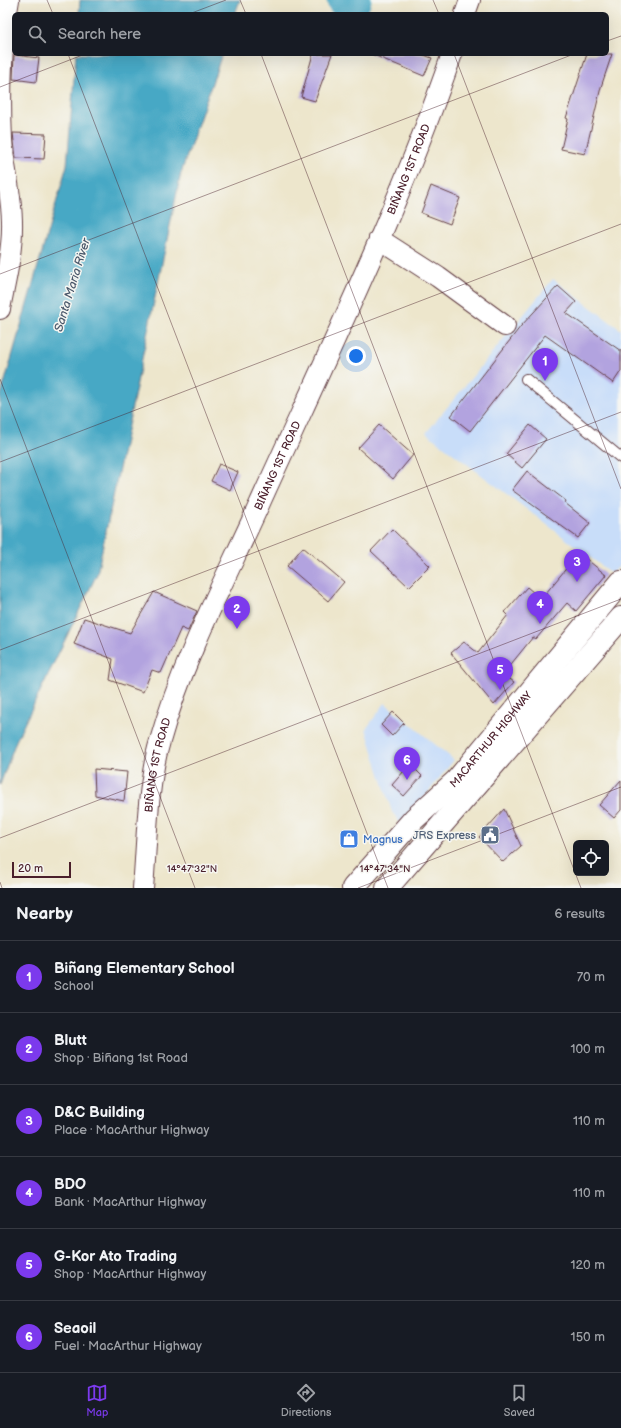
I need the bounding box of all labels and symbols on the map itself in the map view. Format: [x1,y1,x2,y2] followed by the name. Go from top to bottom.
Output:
[385,122,433,217] street label: BIÑANG 1ST ROAD
[51,235,94,334] water label: Santa Maria River
[346,346,366,366] your location
[532,348,558,381] pin: 1
[252,419,304,512] street label: BIÑANG 1ST ROAD
[564,549,590,582] pin: 3
[527,591,553,624] pin: 4
[224,596,250,629] pin: 2
[487,657,513,690] pin: 5
[447,688,535,790] street label: MACARTHUR HIGHWAY
[142,716,174,813] street label: BIÑANG 1ST ROAD
[394,747,420,780] pin: 6
[479,824,501,846] public building icon: JRS Express
[338,828,360,850] shop icon: Magnus
[413,829,477,842] place label: JRS Express
[363,833,403,846] place label: Magnus
[12,860,71,879] scale bar
[167,863,217,875] text: 14°47'32"N
[360,863,410,875] text: 14°47'34"N

